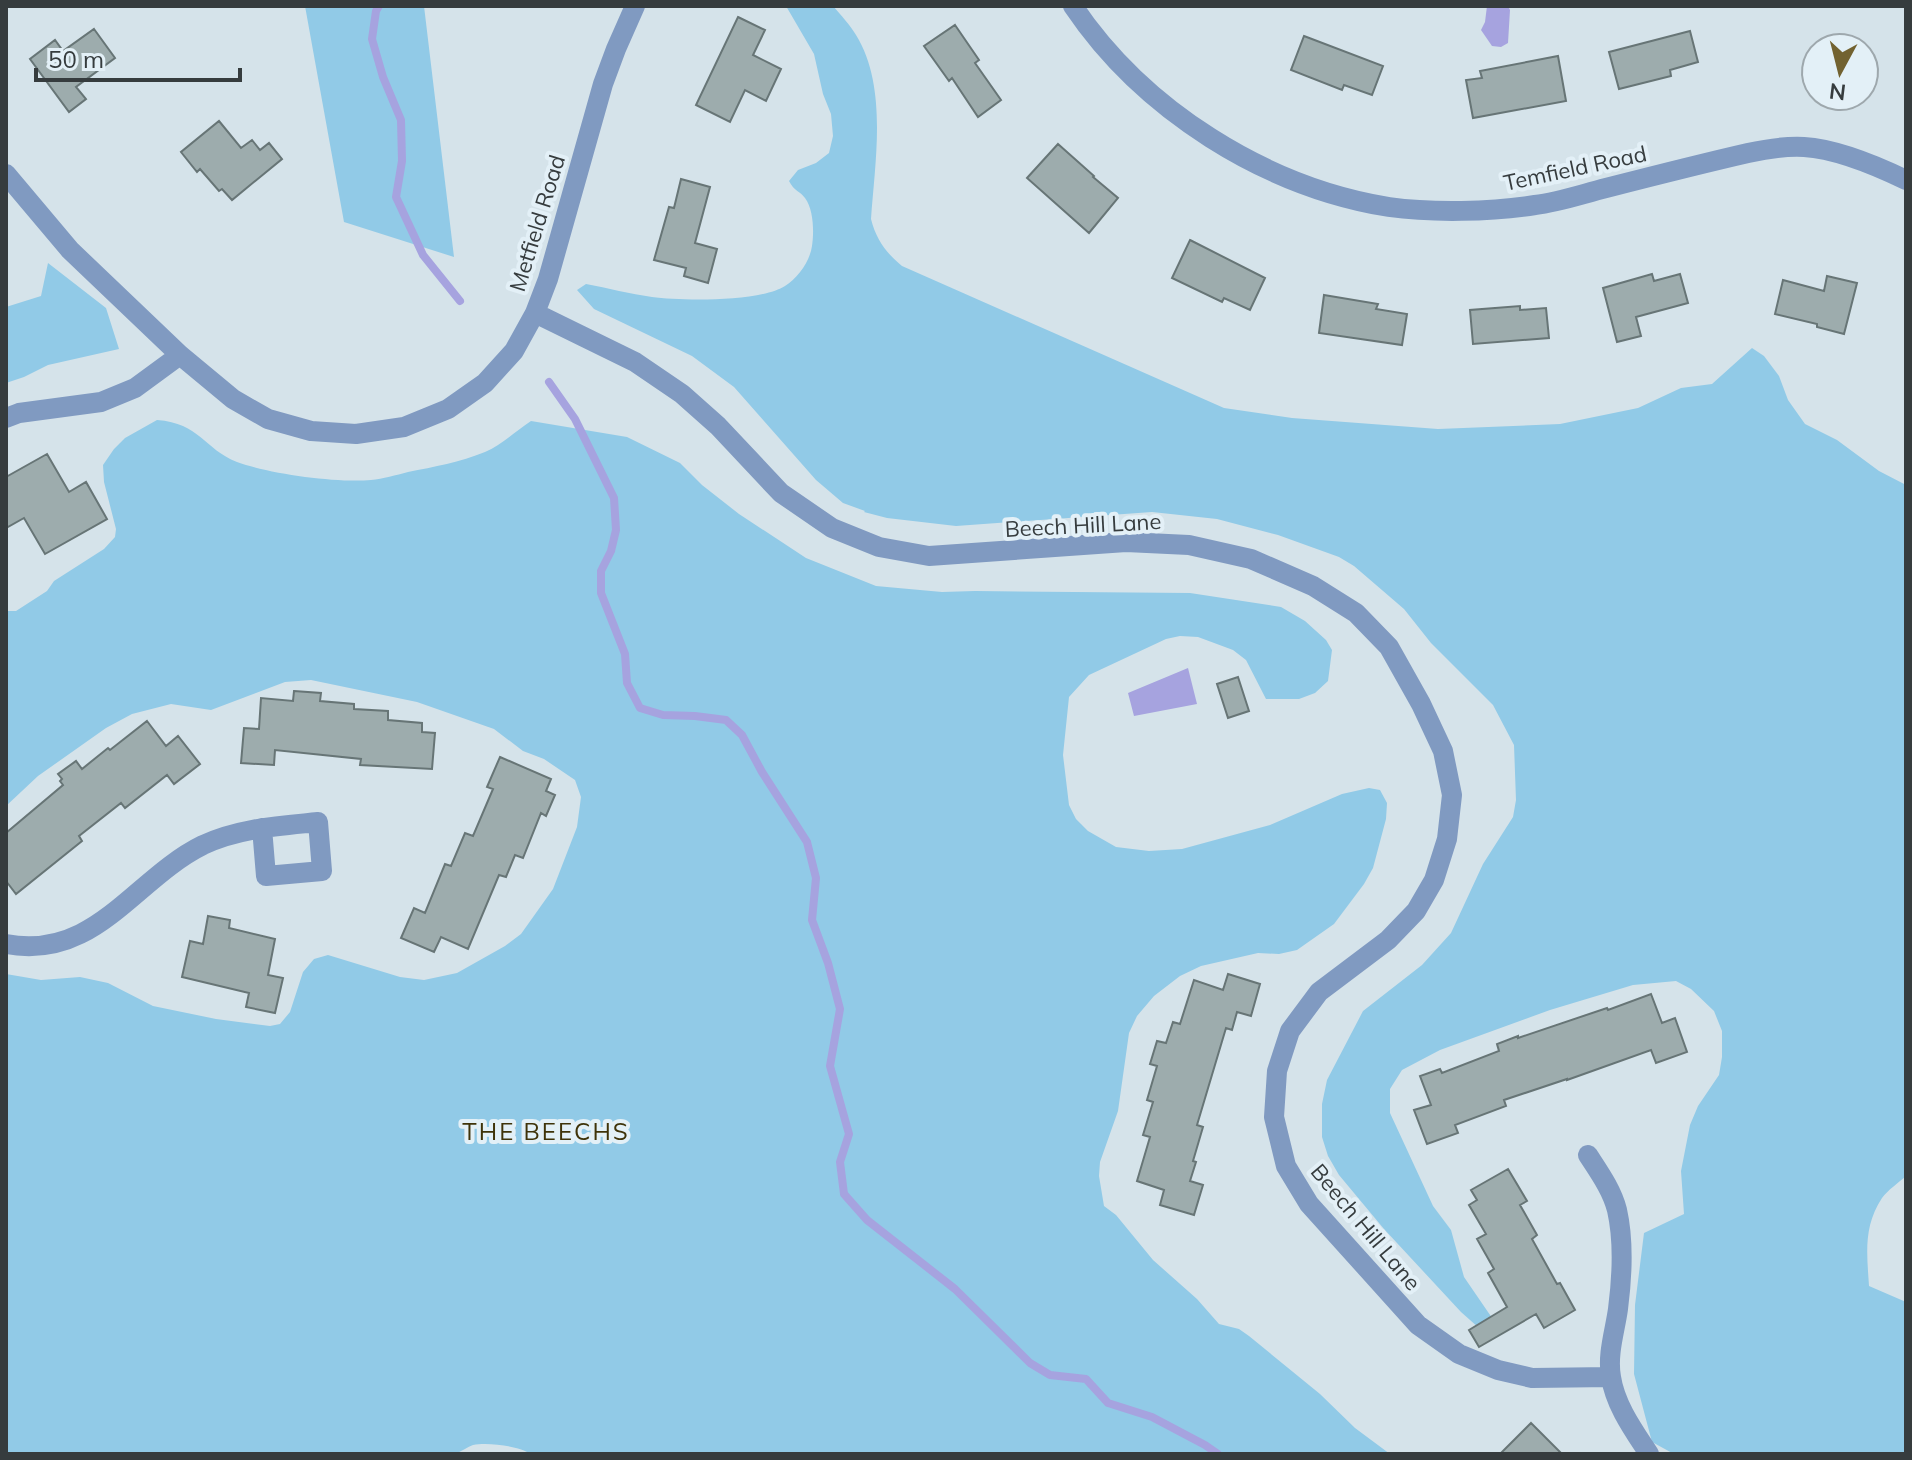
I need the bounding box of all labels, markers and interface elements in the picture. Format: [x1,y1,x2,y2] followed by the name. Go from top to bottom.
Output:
[36,32,240,82] scale bar
[1800,32,1880,112] north arrow
[48,44,104,74] text: 50 m
[1828,77,1848,107] text: N
[1501,139,1649,197] street label: Temfield Road
[503,151,571,295] street label: Metfield Road
[1004,507,1162,543] street label: Beech Hill Lane
[462,1116,630,1146] district label: THE BEECHS
[1305,1158,1427,1296] street label: Beech Hill Lane

